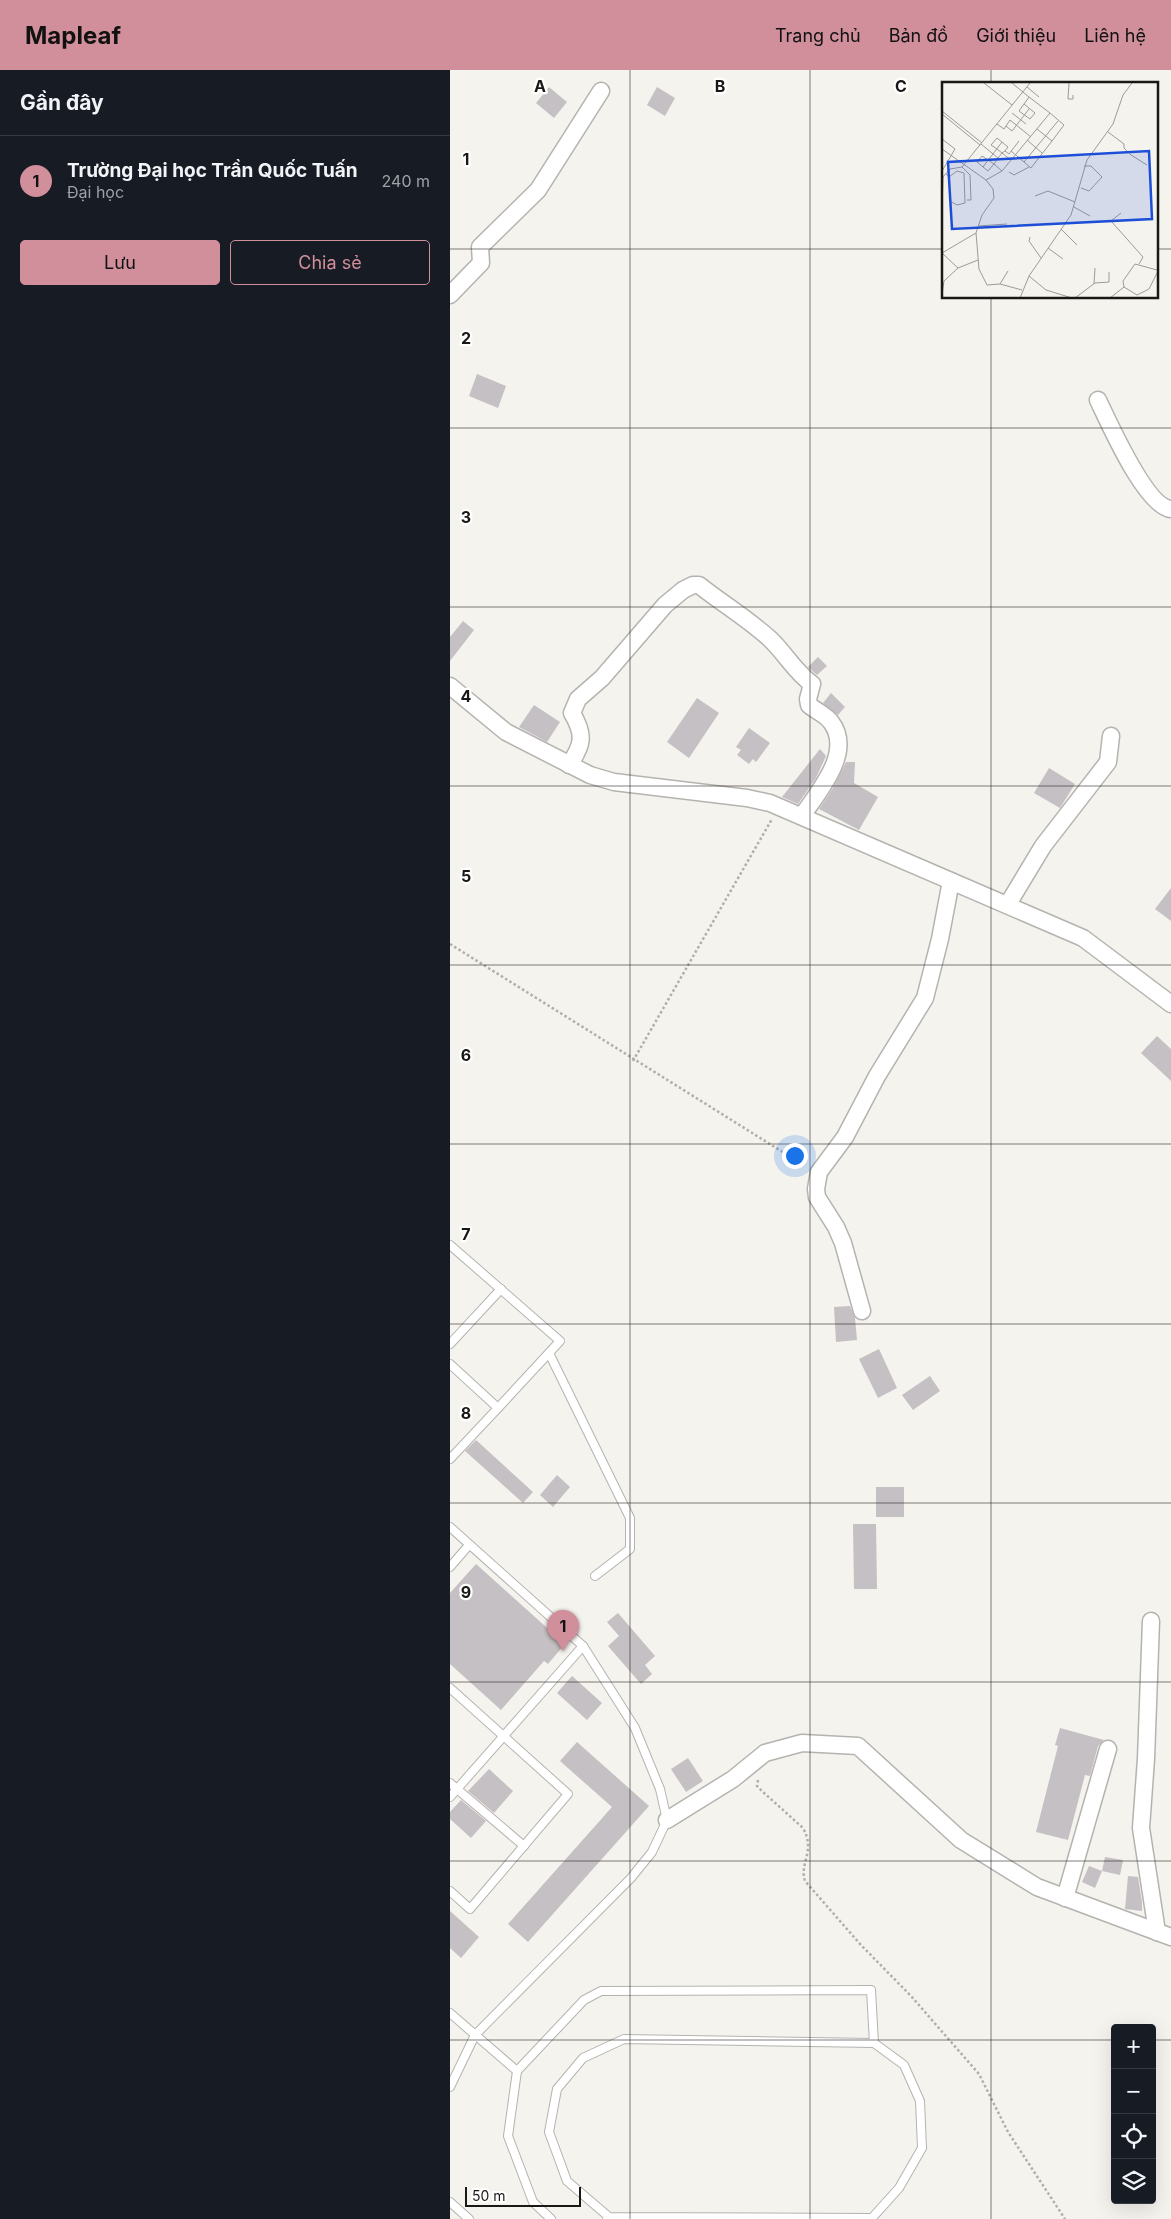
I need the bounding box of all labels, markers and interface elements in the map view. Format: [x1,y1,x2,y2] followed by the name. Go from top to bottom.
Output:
[25,21,121,50] text: Mapleaf
[775,25,861,46] text: Trang chủ
[889,25,948,46] text: Bản đồ
[976,25,1056,46] text: Giới thiệu
[1084,25,1146,46] text: Liên hệ
[534,76,546,96] text: A
[715,76,725,96] text: B
[895,76,907,96] text: C
[942,82,1158,299] inset map
[20,90,104,115] text: Gần đây
[463,149,469,169] text: 1
[67,159,358,182] text: Trường Đại học Trần Quốc Tuấn
[33,171,39,191] text: 1
[382,171,430,191] text: 240 m
[67,182,124,202] text: Đại học
[20,240,220,285] button: Lưu
[230,240,430,285] button: Chia sẻ
[461,328,471,348] text: 2
[461,507,471,527] text: 3
[461,686,472,706] text: 4
[461,866,471,886] text: 5
[461,1045,471,1065] text: 6
[782,1143,808,1169] your location
[461,1224,471,1244] text: 7
[461,1403,471,1423] text: 8
[461,1582,471,1602] text: 9
[547,1610,579,1651] pin: 1
[1111,2024,1156,2204] map controls
[1111,2024,1156,2069] button: +
[1111,2069,1156,2114] button: −
[1111,2114,1156,2159] button: locate
[1111,2159,1156,2204] button: layers
[465,2184,581,2207] scale bar
[472,2187,506,2204] text: 50 m

